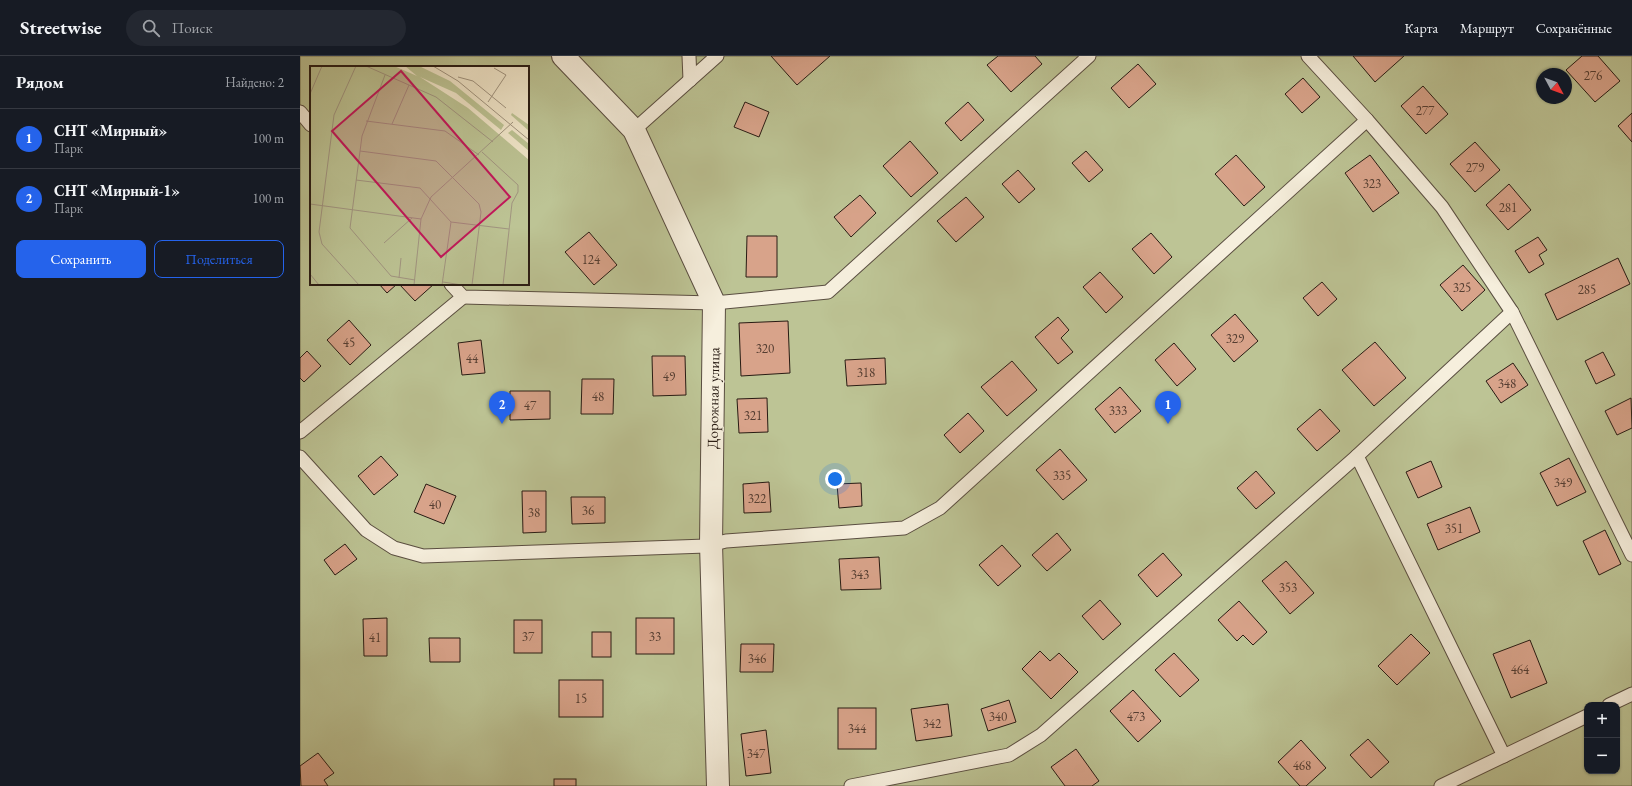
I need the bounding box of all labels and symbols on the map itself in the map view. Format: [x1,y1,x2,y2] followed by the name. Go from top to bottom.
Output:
[310,66,529,285] inset map
[1584,67,1602,84] house number: 276
[1536,68,1572,104] north arrow
[1416,102,1435,119] house number: 277
[1466,159,1485,176] house number: 279
[1363,175,1381,192] house number: 323
[1499,199,1517,216] house number: 281
[582,251,601,268] house number: 124
[1453,279,1471,296] house number: 325
[1578,281,1596,298] house number: 285
[1226,330,1245,347] house number: 329
[343,334,355,351] house number: 45
[756,340,774,357] house number: 320
[703,347,723,449] street label: Дорожная улица
[466,350,479,367] house number: 44
[857,364,875,381] house number: 318
[663,368,676,385] house number: 49
[1498,375,1516,392] house number: 348
[592,388,604,405] house number: 48
[489,391,515,424] pin: 2
[1155,391,1181,424] pin: 1
[524,397,537,414] house number: 47
[1109,402,1127,419] house number: 333
[744,407,762,424] house number: 321
[1053,467,1071,484] house number: 335
[825,469,845,489] your location
[1554,474,1573,491] house number: 349
[748,490,767,507] house number: 322
[429,496,441,513] house number: 40
[582,502,594,519] house number: 36
[528,504,540,521] house number: 38
[1445,520,1463,537] house number: 351
[851,566,869,583] house number: 343
[1279,579,1297,596] house number: 353
[522,628,535,645] house number: 37
[649,628,661,645] house number: 33
[369,629,381,646] house number: 41
[748,650,766,667] house number: 346
[1511,661,1530,678] house number: 464
[575,690,587,707] house number: 15
[989,708,1007,725] house number: 340
[1127,708,1145,725] house number: 473
[923,715,942,732] house number: 342
[848,720,867,737] house number: 344
[747,745,766,762] house number: 347
[1293,757,1311,774] house number: 468

